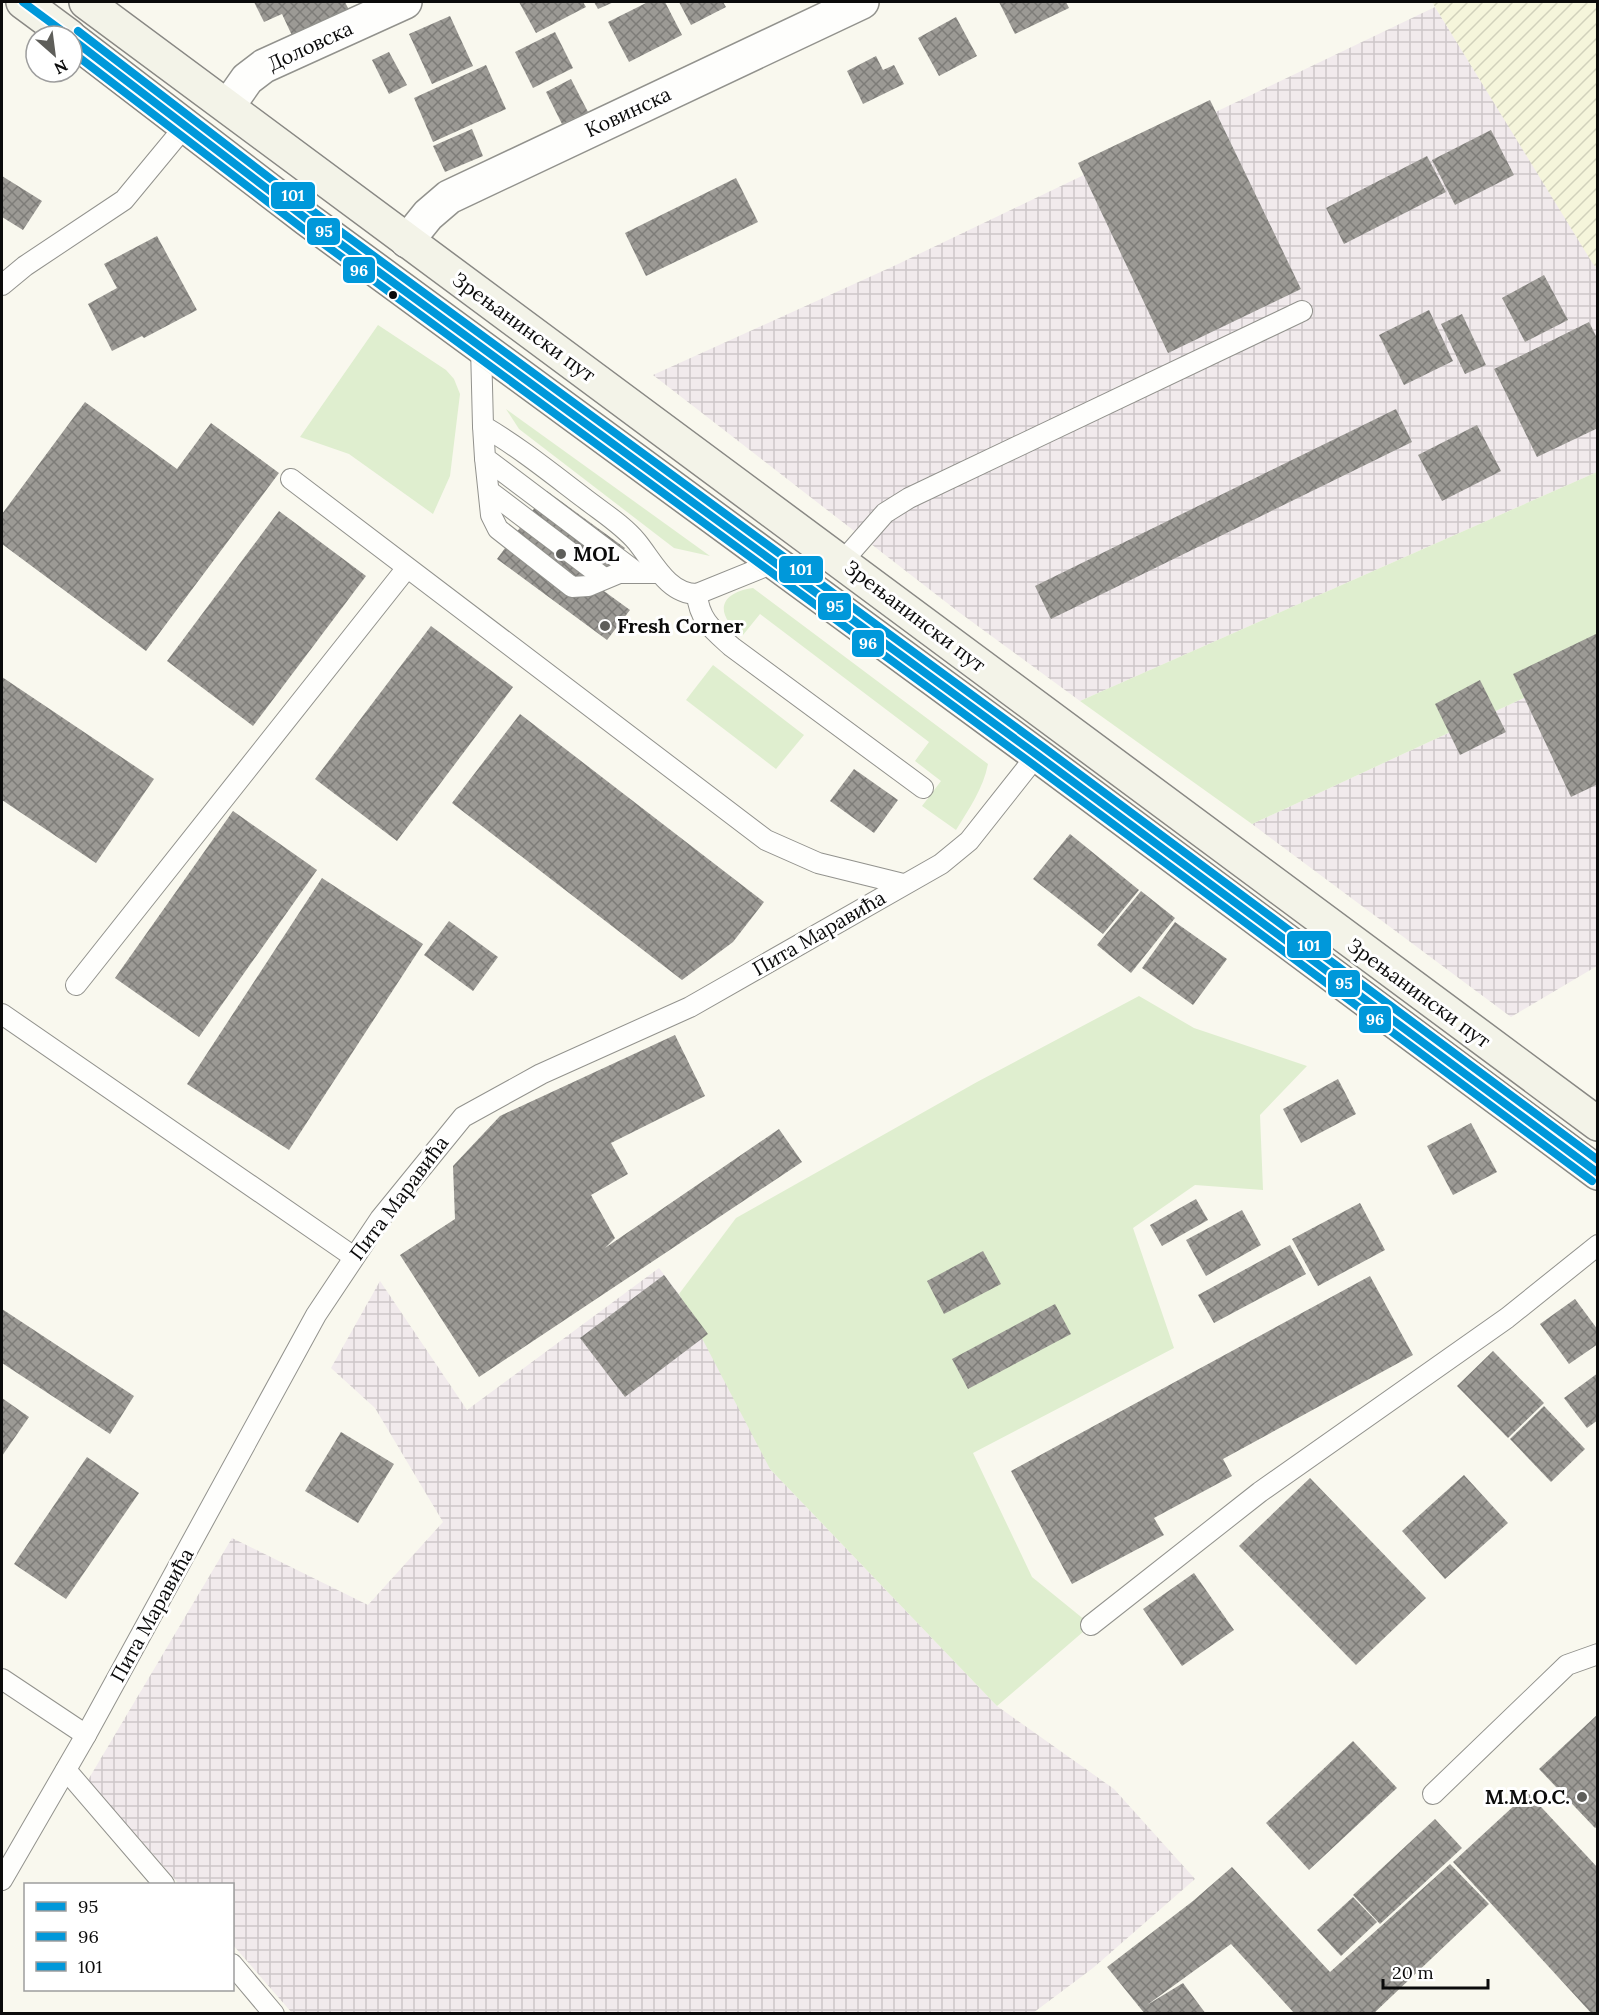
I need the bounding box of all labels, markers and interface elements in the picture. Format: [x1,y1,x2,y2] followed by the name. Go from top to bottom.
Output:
[263,15,356,76] street label: Доловска
[24,24,84,84] north arrow
[51,56,71,79] text: N
[581,81,675,142] street label: Ковинска
[270,181,316,210] line badge: 101
[281,185,305,205] text: 101
[306,217,341,246] line badge: 95
[315,221,333,241] text: 95
[342,256,376,284] line badge: 96
[350,260,368,280] text: 96
[448,266,601,387] street label: Зрењанински пут
[387,289,399,301] unlabelled marker
[573,541,619,566] place label: MOL
[554,547,568,561] marker: MOL
[840,554,991,677] street label: Зрењанински пут
[778,555,824,584] line badge: 101
[789,559,813,579] text: 101
[817,592,852,621] line badge: 95
[826,596,844,616] text: 95
[617,613,744,638] place label: Fresh Corner
[598,619,612,633] marker: Fresh Corner
[851,629,885,658] line badge: 96
[859,633,877,653] text: 96
[748,884,890,981] street label: Пита Маравића
[1286,930,1332,959] line badge: 101
[1343,932,1496,1053] street label: Зрењанински пут
[1297,935,1321,955] text: 101
[1327,969,1361,998] line badge: 95
[1335,973,1353,993] text: 95
[1358,1005,1392,1034] line badge: 96
[1366,1009,1384,1029] text: 96
[344,1131,454,1265] street label: Пита Маравића
[104,1543,199,1686] street label: Пита Маравића
[1485,1784,1570,1809] place label: M.M.O.C.
[1575,1790,1589,1804] marker: M.M.O.C.
[24,1883,234,1991] legend
[78,1895,98,1918] text: 95
[78,1925,99,1948] text: 96
[1383,1952,1488,1990] scale bar
[78,1955,102,1978] text: 101
[1392,1961,1434,1984] text: 20 m

